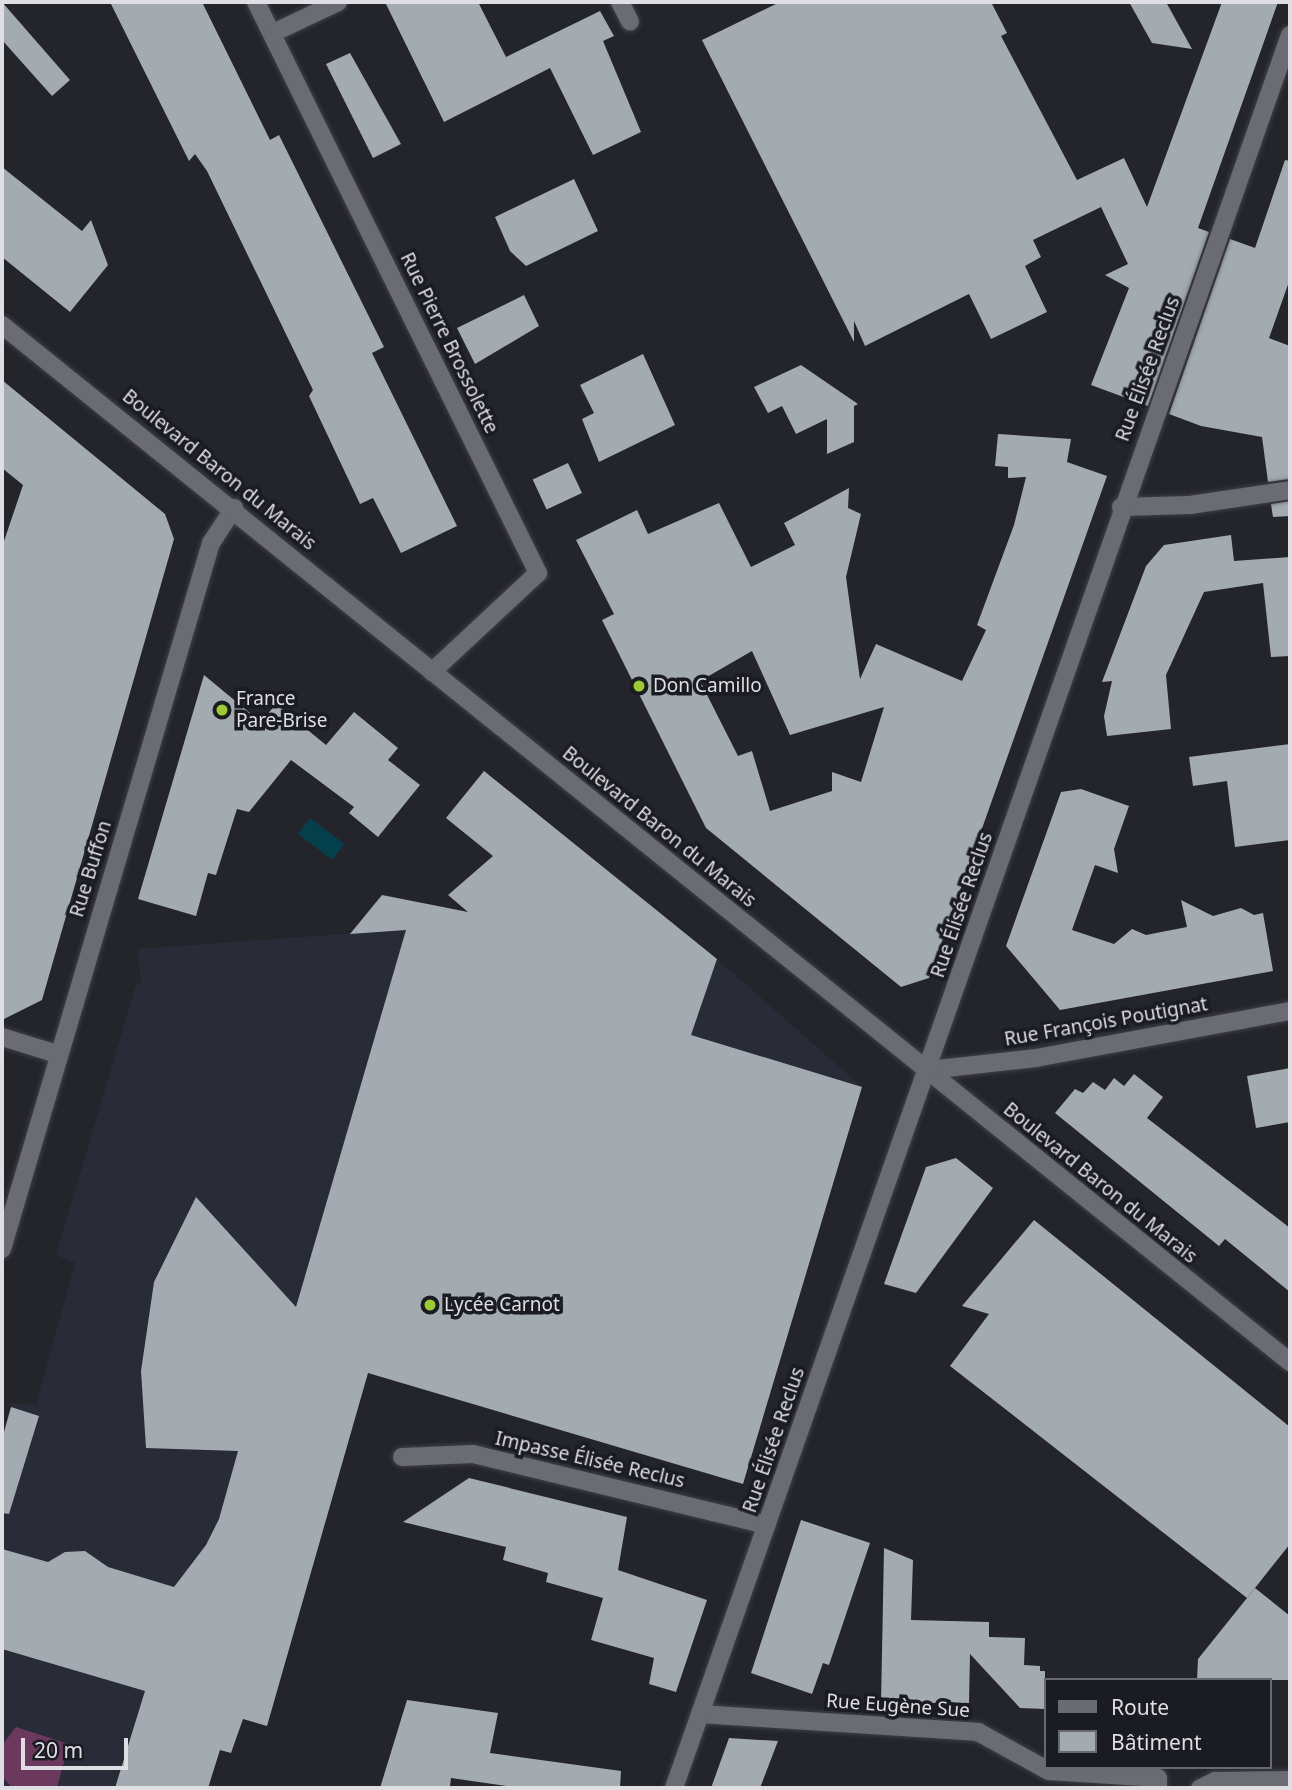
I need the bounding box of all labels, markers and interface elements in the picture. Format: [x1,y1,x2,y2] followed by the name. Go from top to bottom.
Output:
[395,249,503,437] street label: Rue Pierre Brossolette
[1111,293,1185,445] street label: Rue Élisée Reclus
[118,385,320,555] street label: Boulevard Baron du Marais
[653,675,762,697] place label: Don Camillo
[631,678,647,694] marker: Don Camillo
[236,688,327,732] place label: France Pare-Brise
[214,702,230,718] marker: France Pare-Brise
[558,742,760,912] street label: Boulevard Baron du Marais
[66,818,116,920] street label: Rue Buffon
[926,829,998,981] street label: Rue Élisée Reclus
[1003,993,1209,1051] street label: Rue François Poutignat
[999,1098,1201,1268] street label: Boulevard Baron du Marais
[444,1294,560,1316] place label: Lycée Carnot
[422,1297,438,1313] marker: Lycée Carnot
[738,1364,810,1516] street label: Rue Élisée Reclus
[493,1427,687,1493] street label: Impasse Élisée Reclus
[1044,1678,1271,1769] legend
[825,1690,971,1722] street label: Rue Eugène Sue
[1111,1693,1169,1721] text: Route
[24,1724,131,1768] scale bar
[1111,1728,1201,1756] text: Bâtiment
[34,1736,83,1764] text: 20 m

